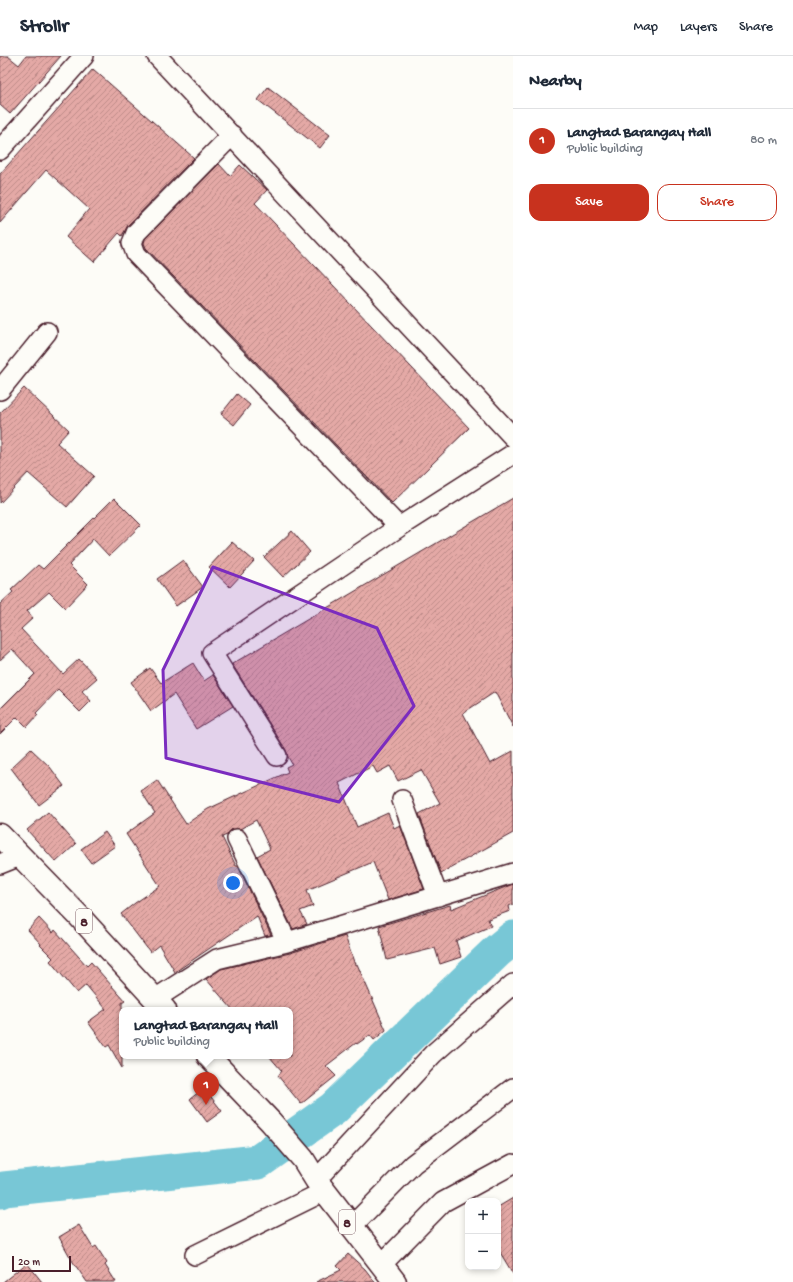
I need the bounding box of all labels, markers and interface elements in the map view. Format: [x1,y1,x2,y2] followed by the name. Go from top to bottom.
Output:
[20,16,68,39] text: Strollr
[634,19,658,36] text: Map
[680,19,717,36] text: Layers
[739,19,773,36] text: Share
[529,72,582,92] text: Nearby
[567,124,711,142] text: Langtad Barangay Hall
[539,133,545,148] text: 1
[750,133,777,148] text: 80 m
[567,142,643,157] text: Public building
[529,184,649,221] button: Save
[657,184,777,221] button: Share
[223,873,243,893] your location
[76,909,92,933] road number: 8
[119,1007,293,1059] popup
[134,1017,278,1035] text: Langtad Barangay Hall
[134,1035,210,1050] text: Public building
[193,1072,219,1105] pin: 1
[465,1198,501,1270] map controls
[465,1198,501,1234] button: +
[339,1210,355,1234] road number: 8
[465,1234,501,1270] button: −
[12,1254,71,1273] scale bar
[18,1257,40,1269] text: 20 m

